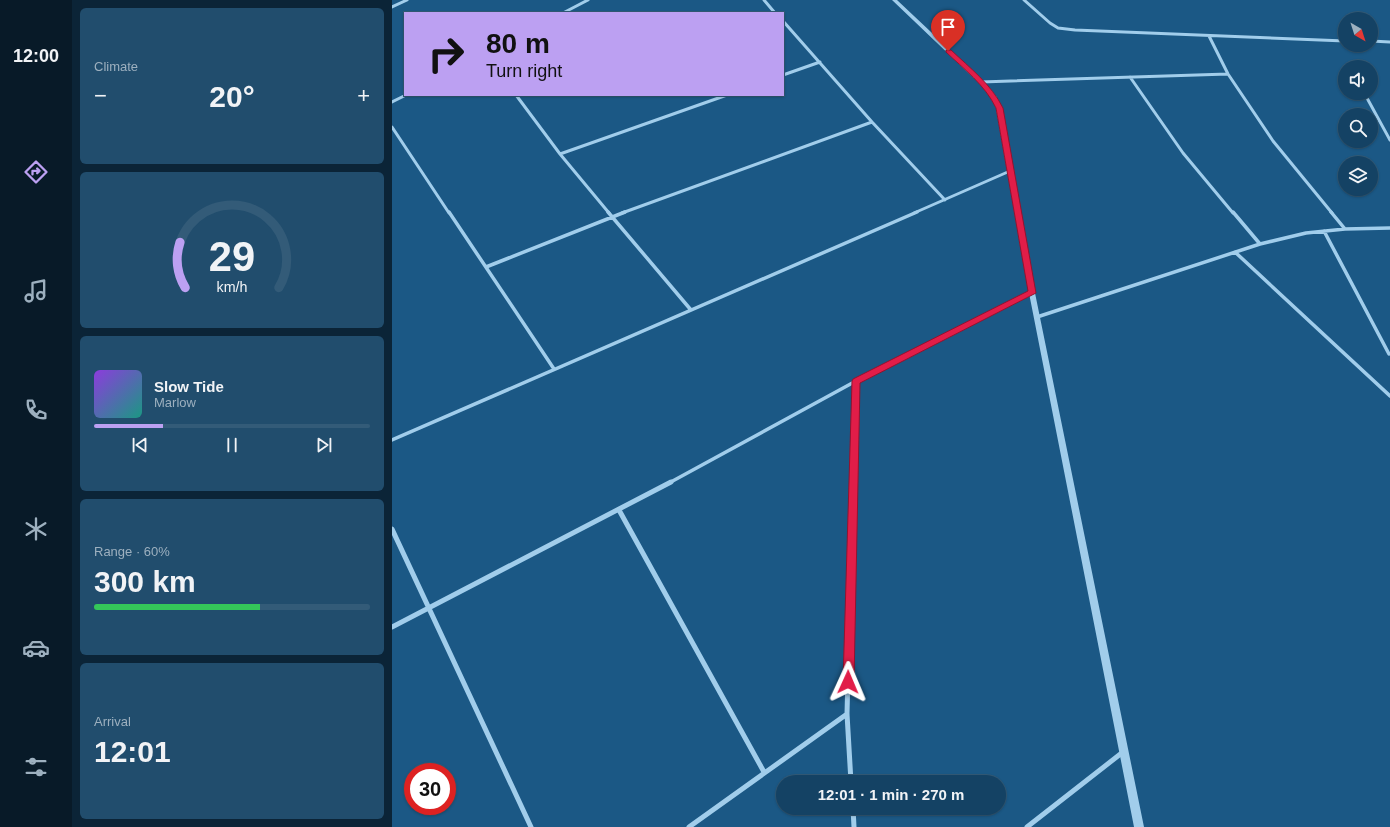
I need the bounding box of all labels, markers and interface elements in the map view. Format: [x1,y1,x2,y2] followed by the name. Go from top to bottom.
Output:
[931,10,965,51] pin
[1338,12,1378,52] north arrow
[1338,12,1378,196] map controls
[937,16,959,38] icon: arrive
[420,28,472,80] icon: right
[486,28,550,59] text: 80 m
[13,46,59,66] text: 12:00
[94,59,138,74] text: Climate
[1338,60,1378,100] button: sound
[486,61,562,81] text: Turn right
[209,80,255,113] text: 20°
[94,83,107,108] text: −
[357,83,370,108] text: +
[1338,108,1378,148] button: search
[1338,156,1378,196] button: layers
[22,158,50,186] icon: directions
[209,232,255,279] text: 29
[22,277,50,305] icon: music
[217,278,248,294] text: km/h
[154,378,224,395] text: Slow Tide
[154,395,196,410] text: Marlow
[22,396,50,424] icon: phone
[129,434,151,456] icon: previous
[221,434,243,456] icon: pause
[313,434,335,456] icon: next
[22,515,50,543] icon: climate
[94,544,170,559] text: Range · 60%
[94,565,196,598] text: 300 km
[22,634,50,662] icon: car
[827,661,869,703] position arrow
[94,714,131,729] text: Arrival
[94,735,171,768] text: 12:01
[22,753,50,781] icon: filters
[404,763,456,815] speed limit sign: 30
[818,786,964,803] text: 12:01 · 1 min · 270 m

